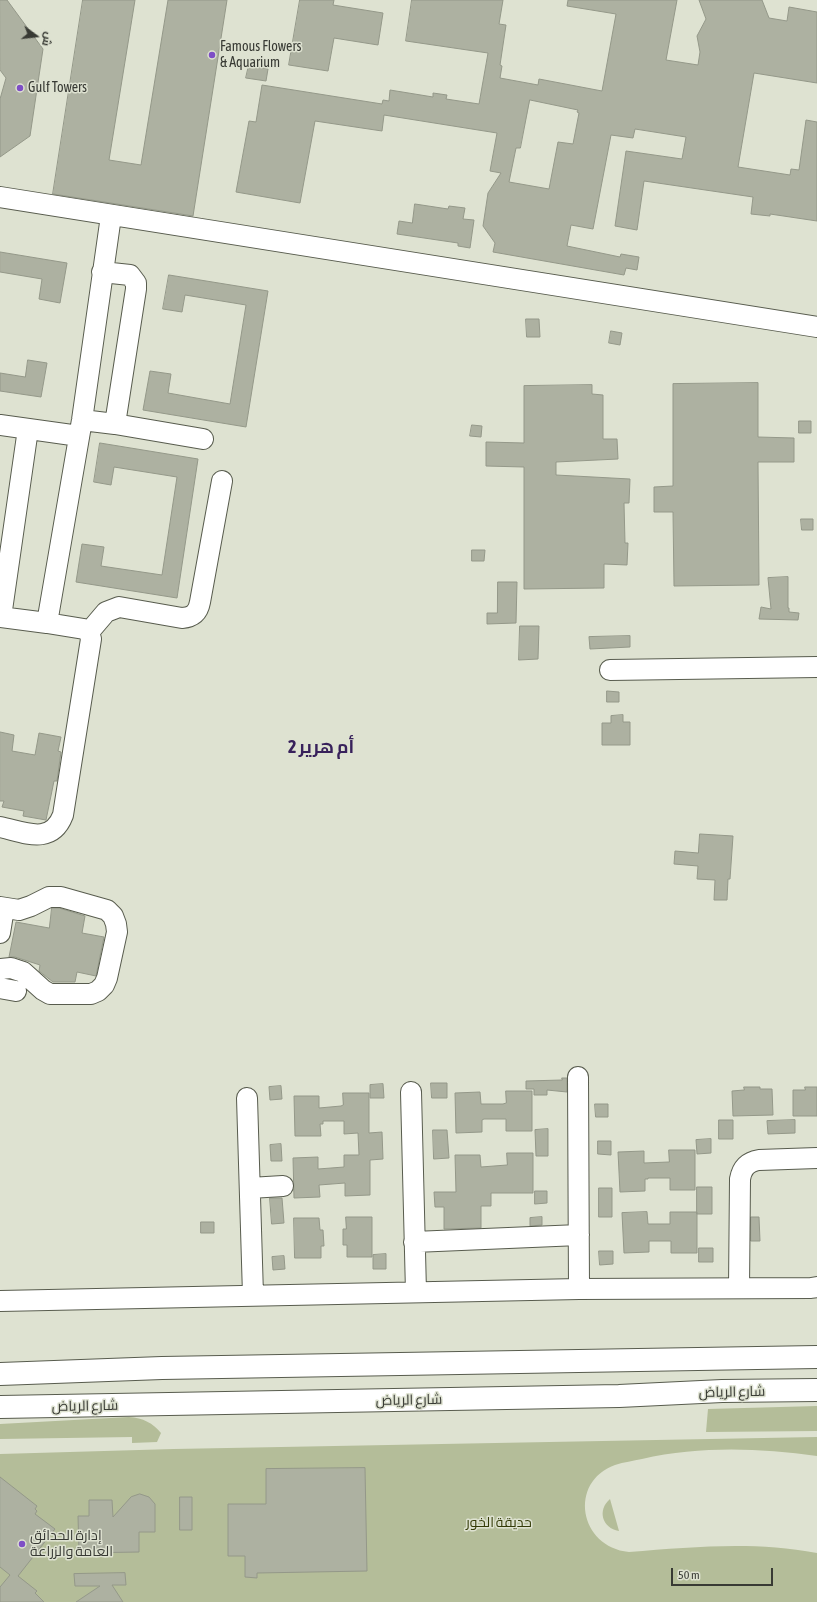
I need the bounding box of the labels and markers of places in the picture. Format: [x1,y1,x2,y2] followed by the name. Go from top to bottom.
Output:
[220,39,301,72] place label: Famous Flowers & Aquarium
[207,50,217,60] marker: Famous Flowers & Aquarium
[28,80,87,96] place label: Gulf Towers
[15,83,25,93] marker: Gulf Towers
[30,1528,113,1560] place label: إدارة الحدائق العامة والزراعة
[17,1539,27,1549] marker: إدارة الحدائق العامة والزراعة

